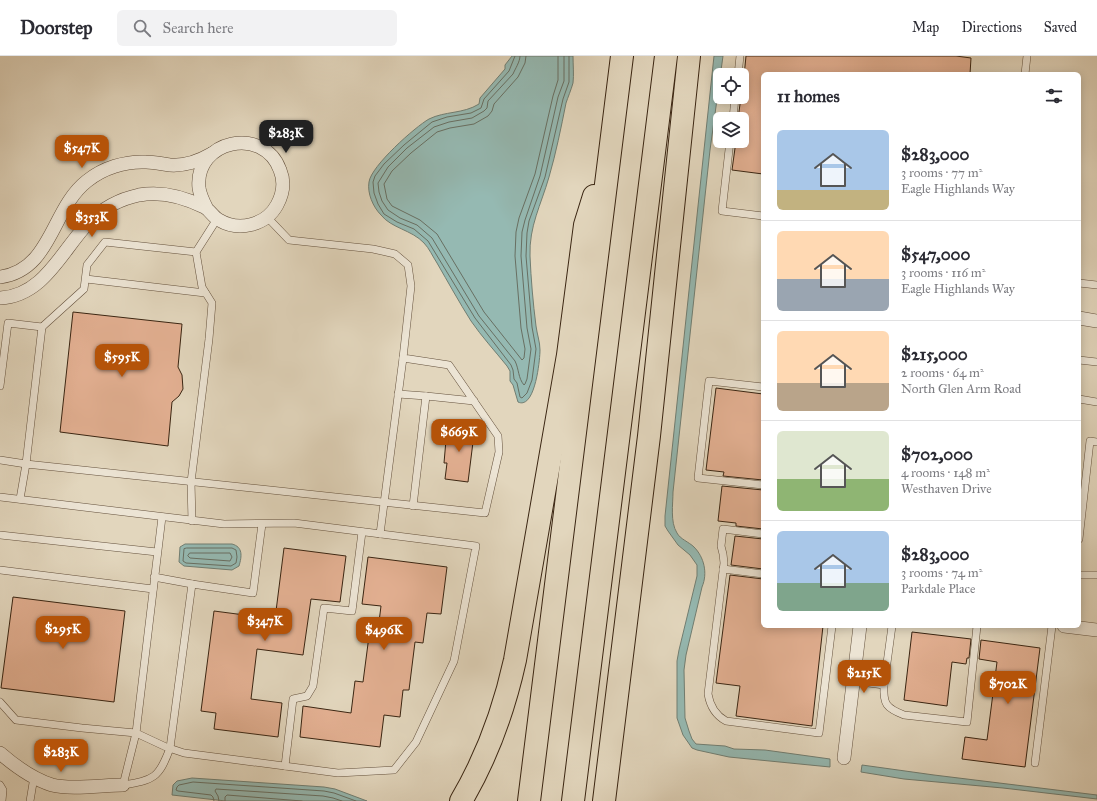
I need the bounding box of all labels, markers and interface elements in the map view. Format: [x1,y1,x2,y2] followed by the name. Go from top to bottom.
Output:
[117,10,397,46] search box
[20,16,93,39] text: Doorstep
[131,17,153,39] icon: search
[163,19,234,37] text: Search here
[912,19,939,36] text: Map
[961,19,1022,36] text: Directions
[1044,19,1077,36] text: Saved
[713,68,749,148] map controls
[713,68,749,104] button: locate
[1043,85,1065,107] icon: filters
[777,86,840,107] text: 11 homes
[713,112,749,148] button: layers
[258,120,314,154] pin: $283K
[268,125,304,141] text: $283K
[54,135,110,169] pin: $547K
[64,140,100,156] text: $547K
[901,144,970,165] text: $283,000
[809,146,857,194] icon: home
[901,165,983,181] text: 3 rooms · 77 m²
[901,181,1015,197] text: Eagle Highlands Way
[64,204,120,238] pin: $353K
[75,209,109,225] text: $353K
[901,244,970,265] text: $547,000
[809,247,857,295] icon: home
[901,265,986,281] text: 3 rooms · 116 m²
[901,281,1015,297] text: Eagle Highlands Way
[94,344,150,378] pin: $595K
[901,344,968,365] text: $215,000
[809,347,857,395] icon: home
[104,349,140,365] text: $595K
[901,365,984,381] text: 2 rooms · 64 m²
[901,381,1021,397] text: North Glen Arm Road
[431,419,487,453] pin: $669K
[440,424,478,440] text: $669K
[901,444,973,465] text: $702,000
[809,447,857,495] icon: home
[901,465,990,481] text: 4 rooms · 148 m²
[901,481,992,497] text: Westhaven Drive
[901,544,970,565] text: $283,000
[809,547,857,595] icon: home
[901,565,983,581] text: 3 rooms · 74 m²
[901,581,975,597] text: Parkdale Place
[237,608,293,642] pin: $347K
[247,613,283,629] text: $347K
[35,616,91,650] pin: $295K
[356,617,412,651] pin: $496K
[45,621,81,637] text: $295K
[365,622,403,638] text: $496K
[836,660,892,694] pin: $215K
[847,665,881,681] text: $215K
[980,671,1036,705] pin: $702K
[989,676,1027,692] text: $702K
[33,739,89,773] pin: $283K
[43,744,79,760] text: $283K

